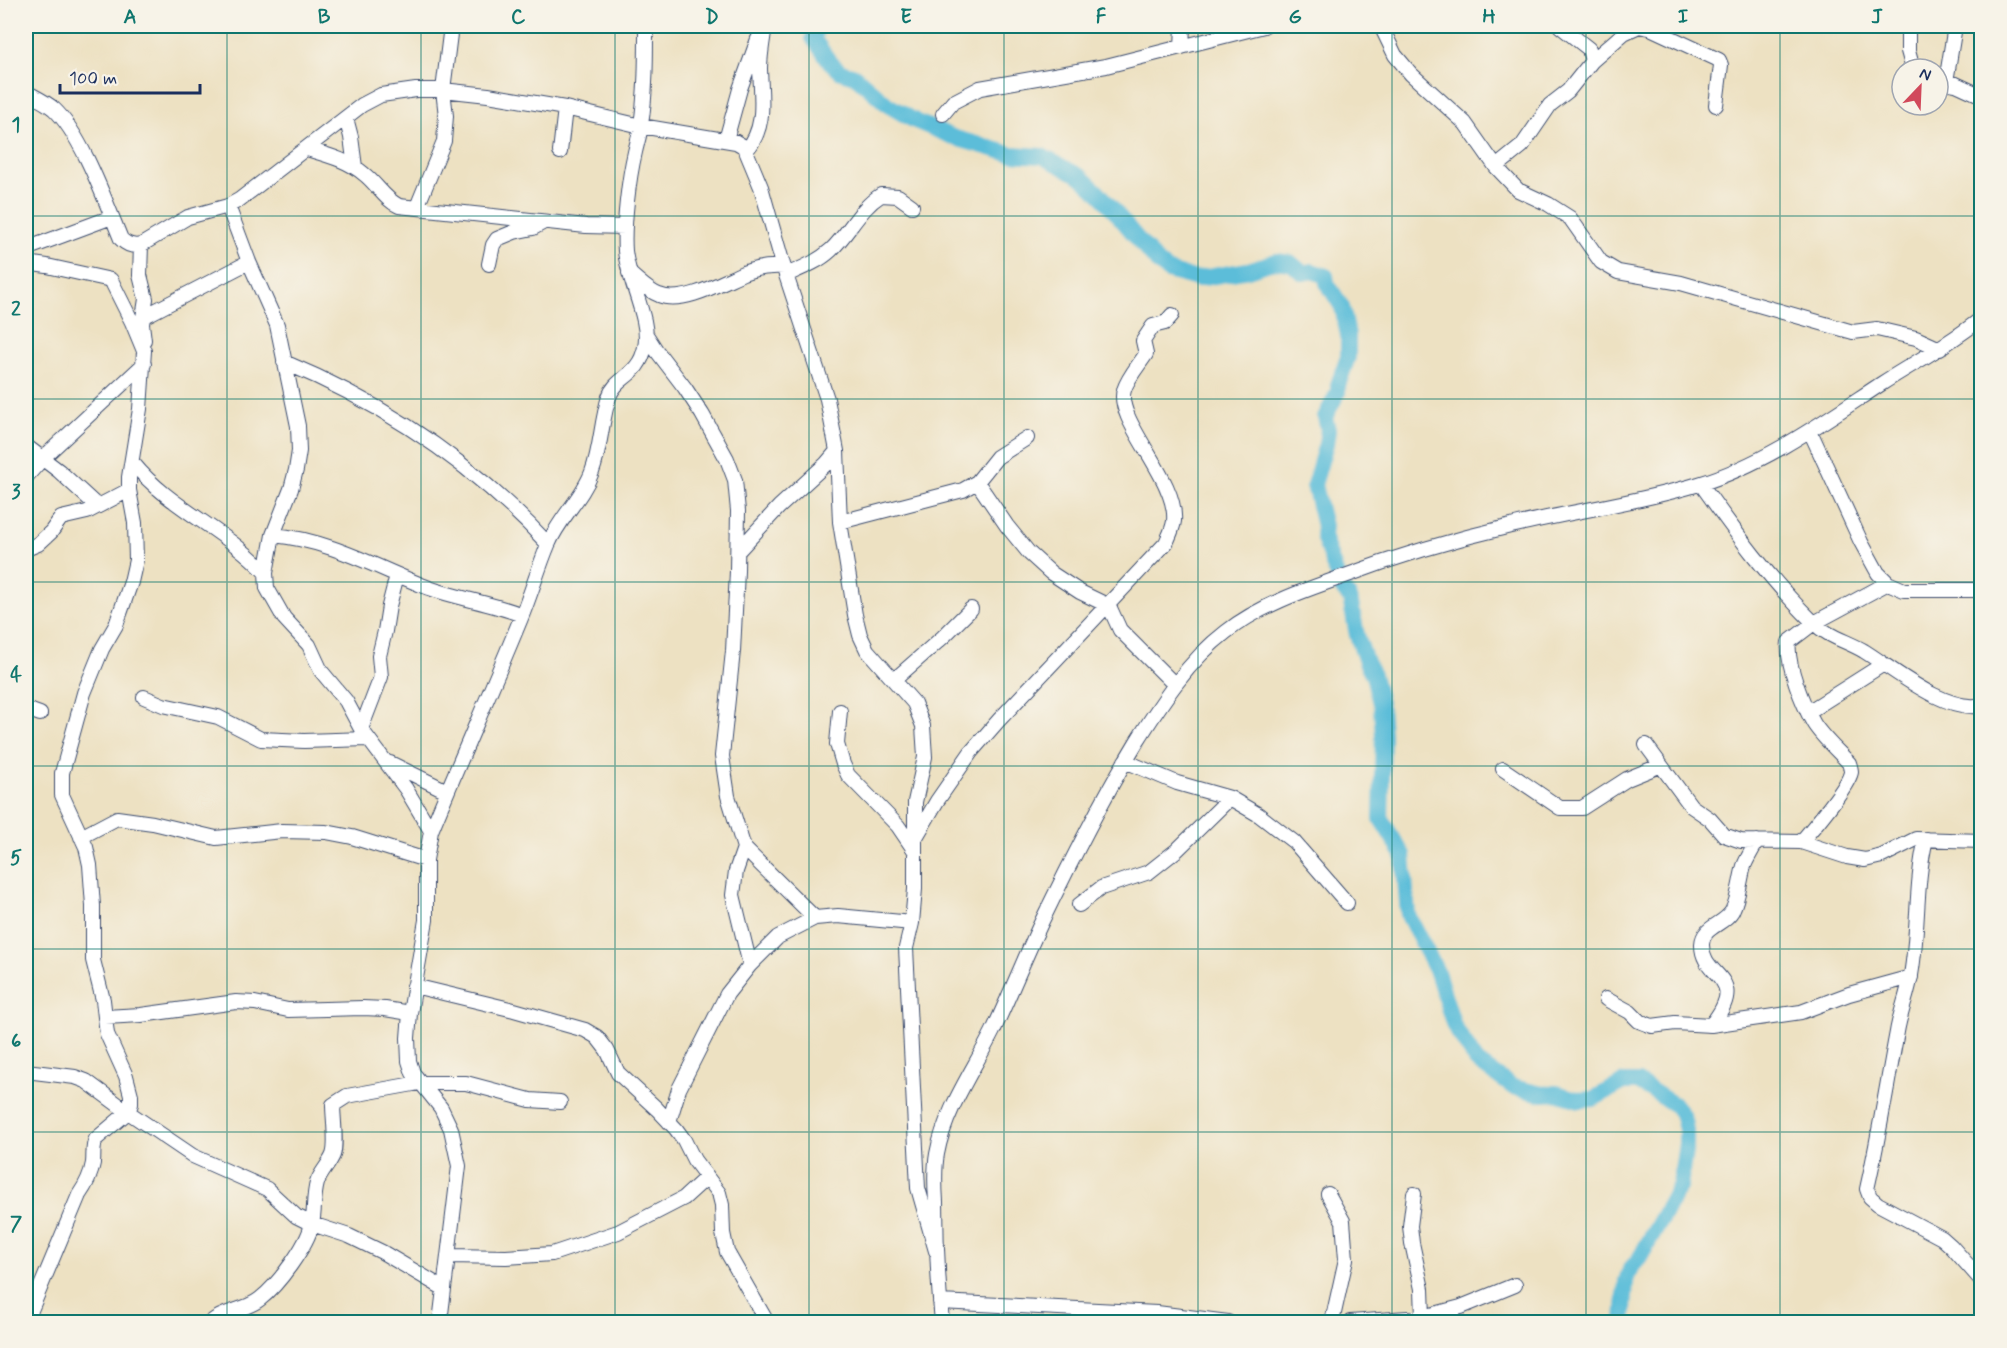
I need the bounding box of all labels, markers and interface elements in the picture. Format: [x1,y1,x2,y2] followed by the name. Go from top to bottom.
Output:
[123,4,137,31] text: A
[318,4,331,31] text: B
[511,4,526,31] text: C
[705,4,719,31] text: D
[900,4,912,31] text: E
[1096,4,1107,31] text: F
[1288,4,1302,31] text: G
[1482,4,1496,31] text: H
[1678,4,1688,31] text: I
[1871,4,1883,31] text: J
[60,57,200,95] scale bar
[1890,57,1950,117] north arrow
[1916,63,1934,86] text: N
[69,67,117,91] text: 100 m
[12,112,20,139] text: 1
[11,296,21,323] text: 2
[11,479,21,506] text: 3
[10,662,22,689] text: 4
[10,845,22,872] text: 5
[11,1028,21,1055] text: 6
[10,1211,22,1238] text: 7

